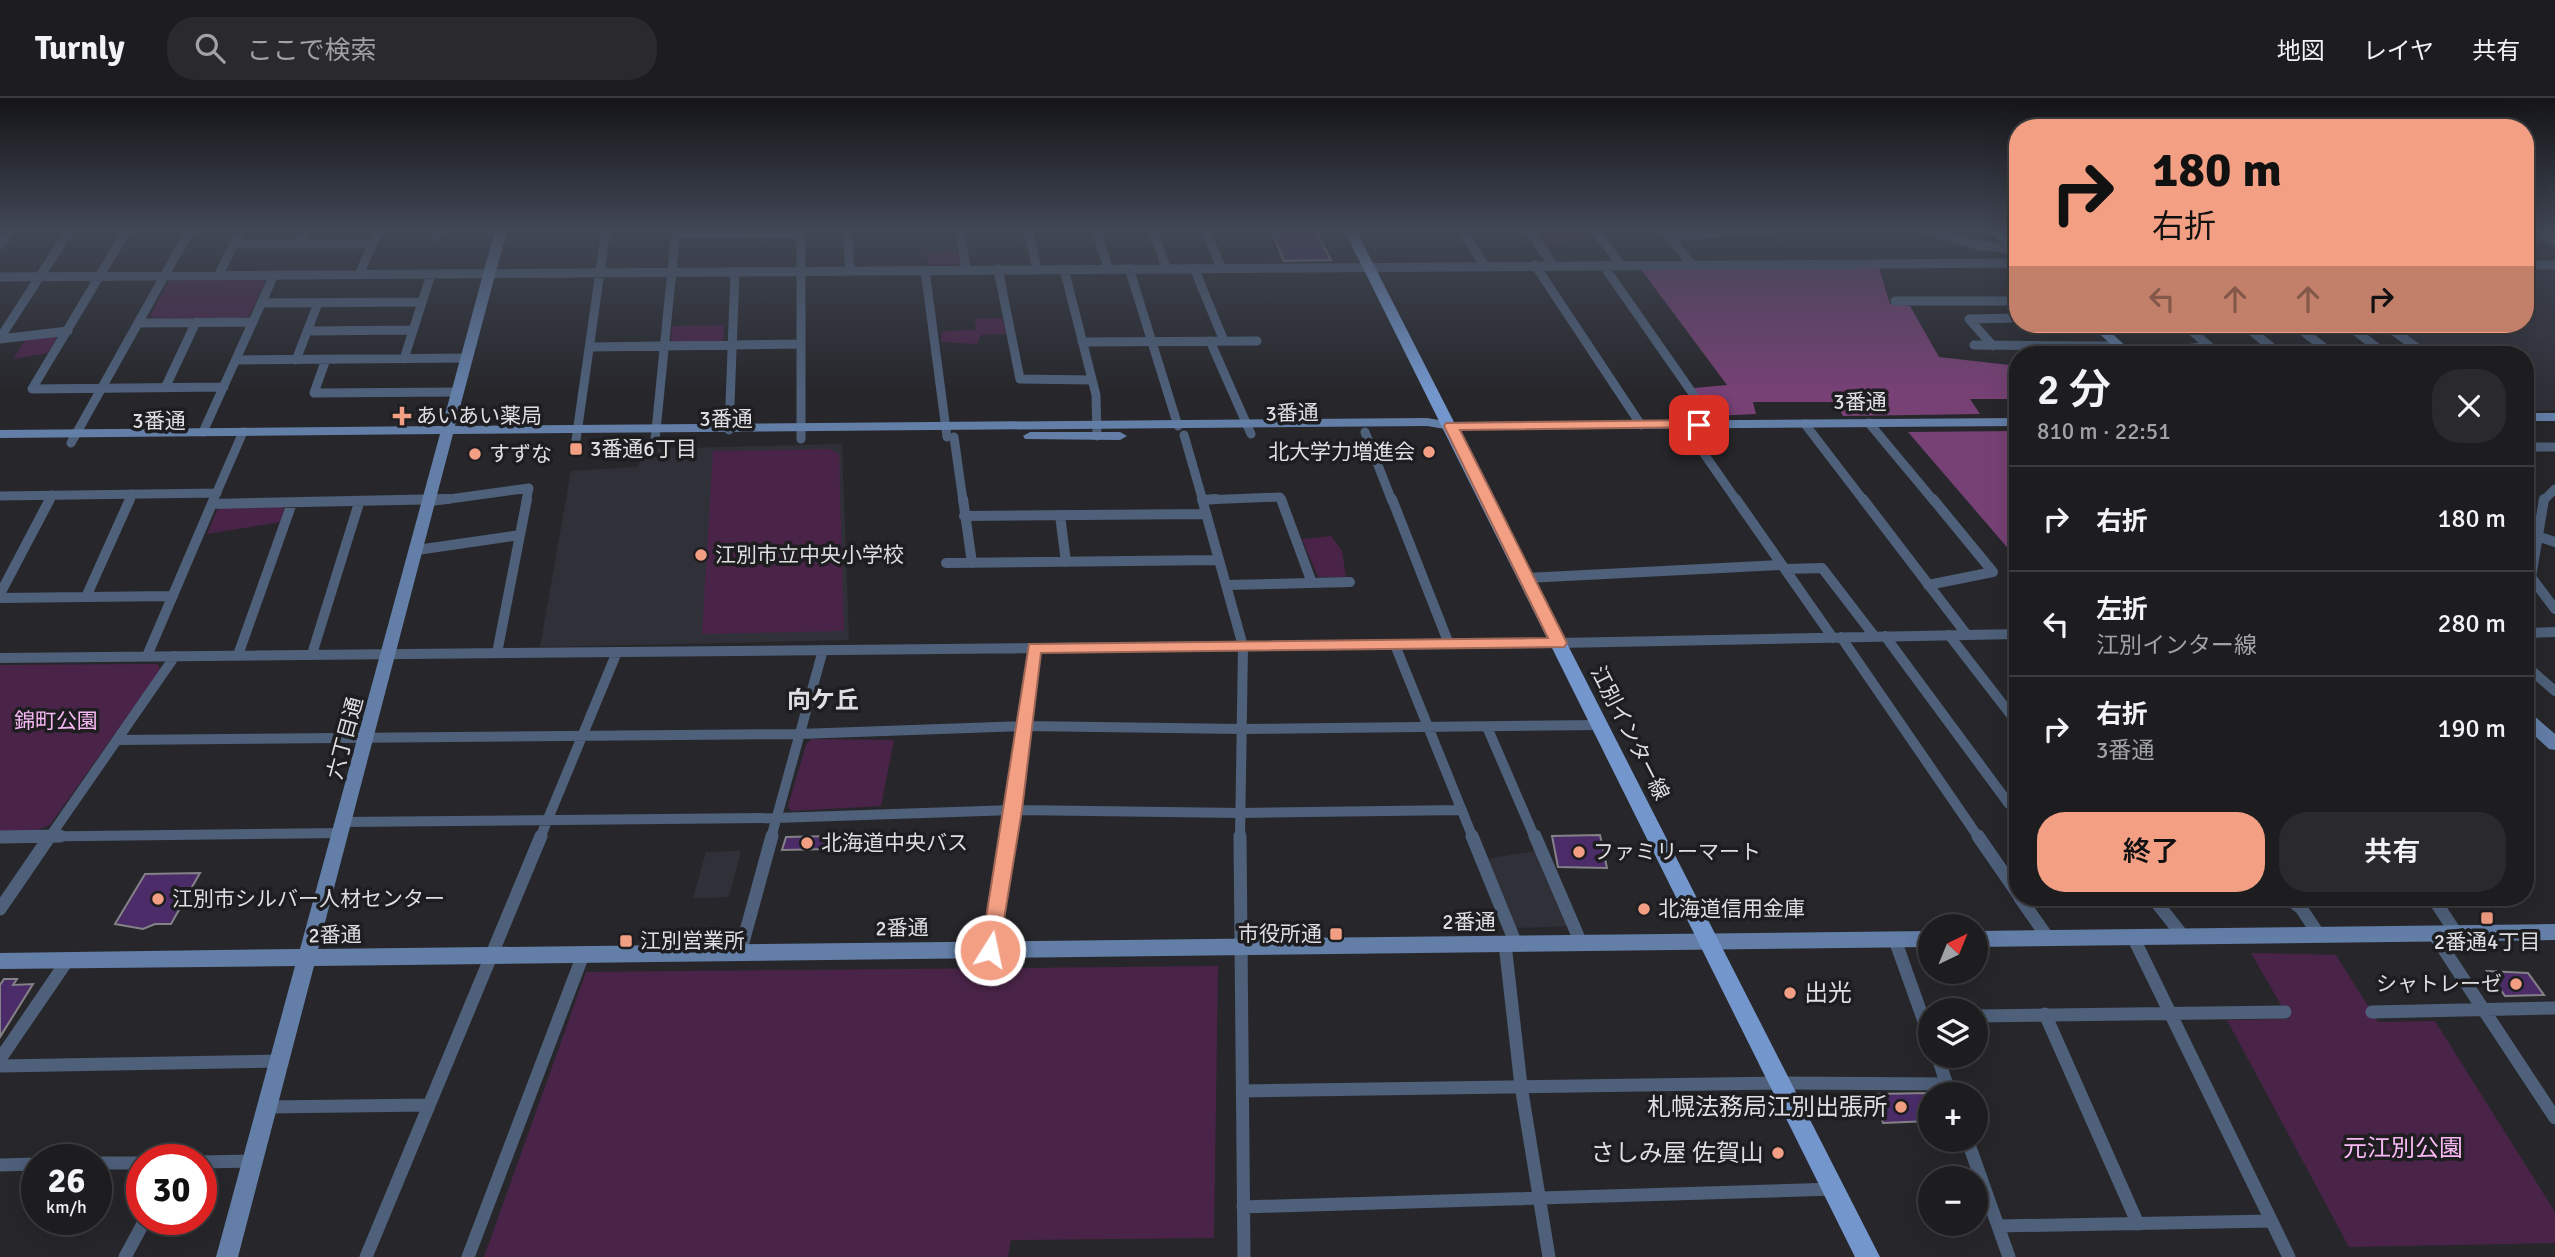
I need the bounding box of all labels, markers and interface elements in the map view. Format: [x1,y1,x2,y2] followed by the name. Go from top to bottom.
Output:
[167,17,657,80] search box
[35,28,125,69] text: Turnly
[191,29,229,67] icon: search
[247,35,377,67] text: ここで検索
[2277,36,2325,66] text: 地図
[2363,36,2434,66] text: レイヤ
[2472,36,2520,66] text: 共有
[2152,140,2282,200] text: 180 m
[2037,147,2128,238] icon: right
[2152,207,2216,246] text: 右折
[2143,280,2181,318] icon: left
[2216,280,2254,318] icon: ahead
[2289,280,2327,318] icon: ahead
[2362,280,2400,318] icon: right
[2037,365,2111,416] text: 2 分
[2432,369,2506,443] button: close
[1833,389,1887,415] street label: 3番通
[1669,395,1729,455] pin
[1265,400,1319,426] street label: 3番通
[416,403,542,429] place label: あいあい薬局
[699,406,753,432] street label: 3番通
[1680,406,1718,444] icon: arrive
[132,408,186,434] street label: 3番通
[394,408,410,424] marker: あいあい薬局
[2037,417,2171,446] text: 810 m · 22:51
[590,436,697,462] place label: 3番通6丁目
[1268,439,1415,465] place label: 北大学力増進会
[489,441,552,467] place label: すずな
[568,441,584,457] marker: 3番通6丁目
[1421,444,1437,460] marker: 北大学力増進会
[467,446,483,462] marker: すずな
[2037,500,2075,538] icon: right
[2437,503,2506,535] text: 180 m
[2096,506,2148,538] text: 右折
[715,542,904,568] place label: 江別市立中央小学校
[693,547,709,563] marker: 江別市立中央小学校
[2096,594,2148,626] text: 左折
[2037,605,2075,643] icon: left
[2437,608,2506,640] text: 280 m
[2096,631,2257,660] text: 江別インター線
[1585,662,1675,804] street label: 江別インター線
[787,685,859,715] district label: 向ケ丘
[322,694,368,782] street label: 六丁目通
[2096,699,2148,731] text: 右折
[14,708,98,734] park label: 錦町公園
[2037,710,2075,748] icon: right
[2437,713,2506,745] text: 190 m
[2096,736,2154,765] text: 3番通
[2037,812,2265,892] button: 終了
[2279,812,2506,892] button: 共有
[821,830,968,856] place label: 北海道中央バス
[799,835,815,851] marker: 北海道中央バス
[1593,839,1761,865] place label: ファミリーマート
[1571,844,1587,860] marker: ファミリーマート
[172,886,445,912] place label: 江別市シルバー人材センター
[150,891,166,907] marker: 江別市シルバー人材センター
[1658,896,1805,922] place label: 北海道信用金庫
[1636,901,1652,917] marker: 北海道信用金庫
[1442,909,1496,935] street label: 2番通
[2479,910,2495,926] marker: 2番通4丁目
[953,913,1027,987] position arrow
[1918,914,1988,984] north arrow
[1918,914,1988,1236] map controls
[875,915,929,941] street label: 2番通
[1238,921,1322,947] place label: 市役所通
[308,922,362,948] street label: 2番通
[1328,926,1344,942] marker: 市役所通
[640,928,745,954] place label: 江別営業所
[2434,929,2540,955] place label: 2番通4丁目
[618,933,634,949] marker: 江別営業所
[2376,971,2502,997] place label: シャトレーゼ
[2508,976,2524,992] marker: シャトレーゼ
[1804,978,1852,1008] place label: 出光
[1782,985,1798,1001] marker: 出光
[1918,998,1988,1068] button: layers
[1918,1082,1988,1152] button: +
[1647,1092,1887,1122] place label: 札幌法務局江別出張所
[1893,1099,1909,1115] marker: 札幌法務局江別出張所
[2343,1133,2463,1163] park label: 元江別公園
[1591,1138,1764,1168] place label: さしみ屋 佐賀山
[126,1144,217,1235] speed limit sign: 30
[1770,1145,1786,1161] marker: さしみ屋 佐賀山
[48,1159,85,1202] text: 26
[1918,1166,1988,1236] button: −
[46,1196,87,1218] text: km/h

